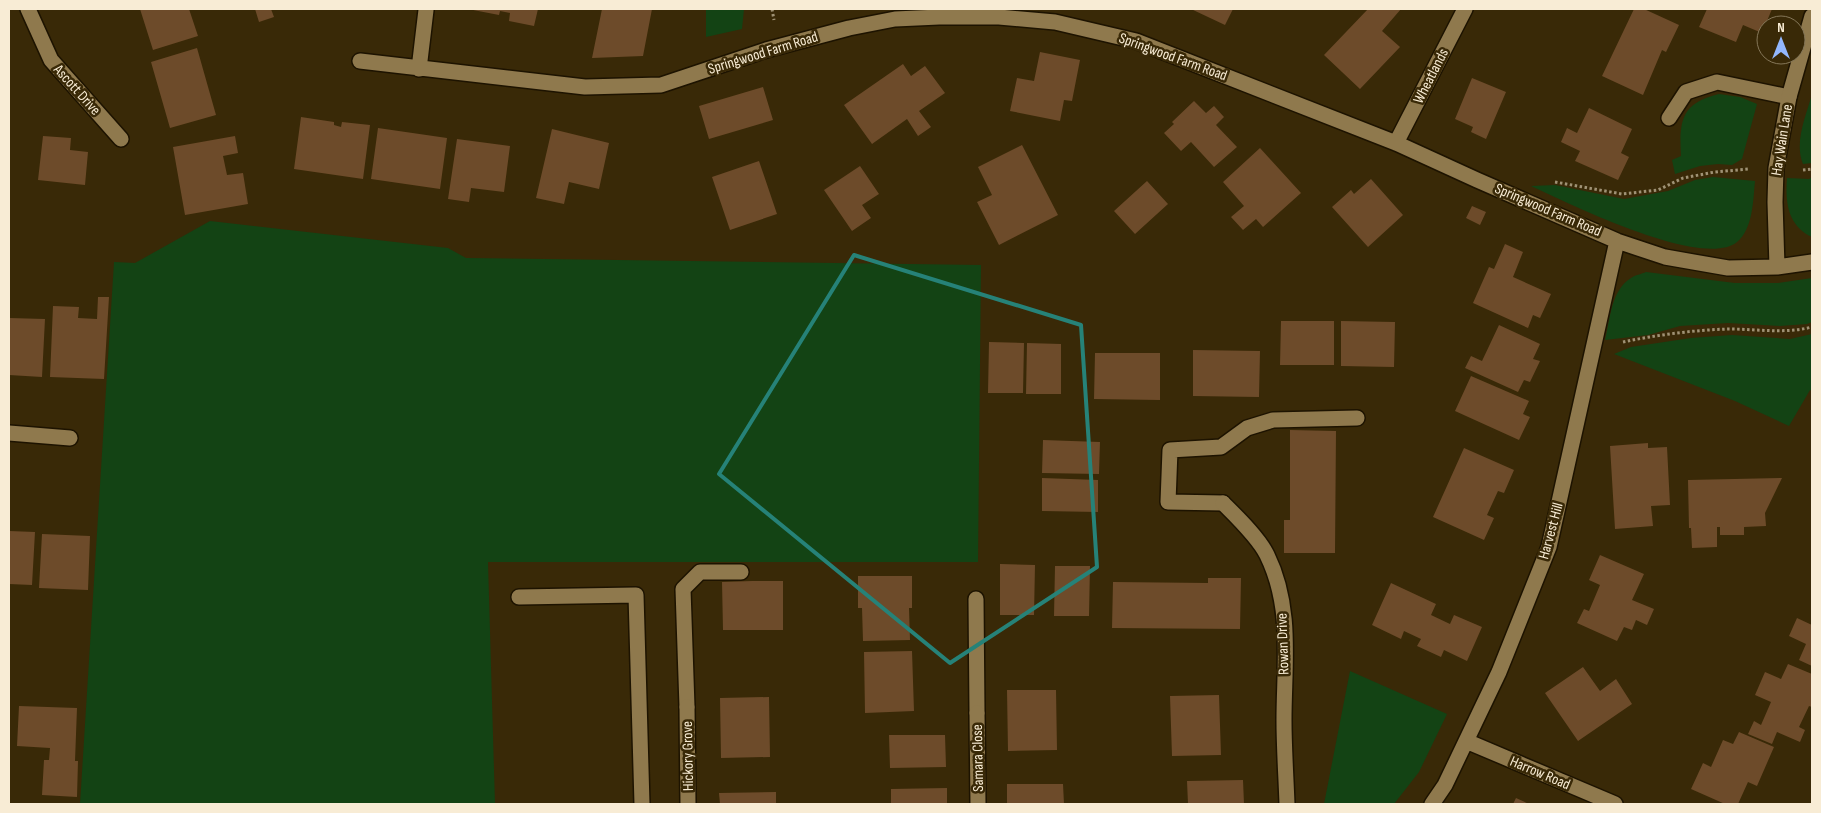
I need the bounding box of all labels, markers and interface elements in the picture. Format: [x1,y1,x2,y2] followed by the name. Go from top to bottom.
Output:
[1756,15,1806,65] north arrow
[1777,19,1785,36] text: N
[706,27,820,79] street label: Springwood Farm Road
[1116,29,1230,85] street label: Springwood Farm Road
[1409,45,1453,107] street label: Wheatlands
[49,60,105,119] street label: Ascott Drive
[1767,103,1797,177] street label: Hay Wain Lane
[1492,179,1604,241] street label: Springwood Farm Road
[1534,501,1568,561] street label: Harvest Hill
[1272,613,1294,675] street label: Rowan Drive
[678,721,698,791] street label: Hickory Grove
[968,724,988,792] street label: Samara Close
[1507,752,1573,794] street label: Harrow Road

